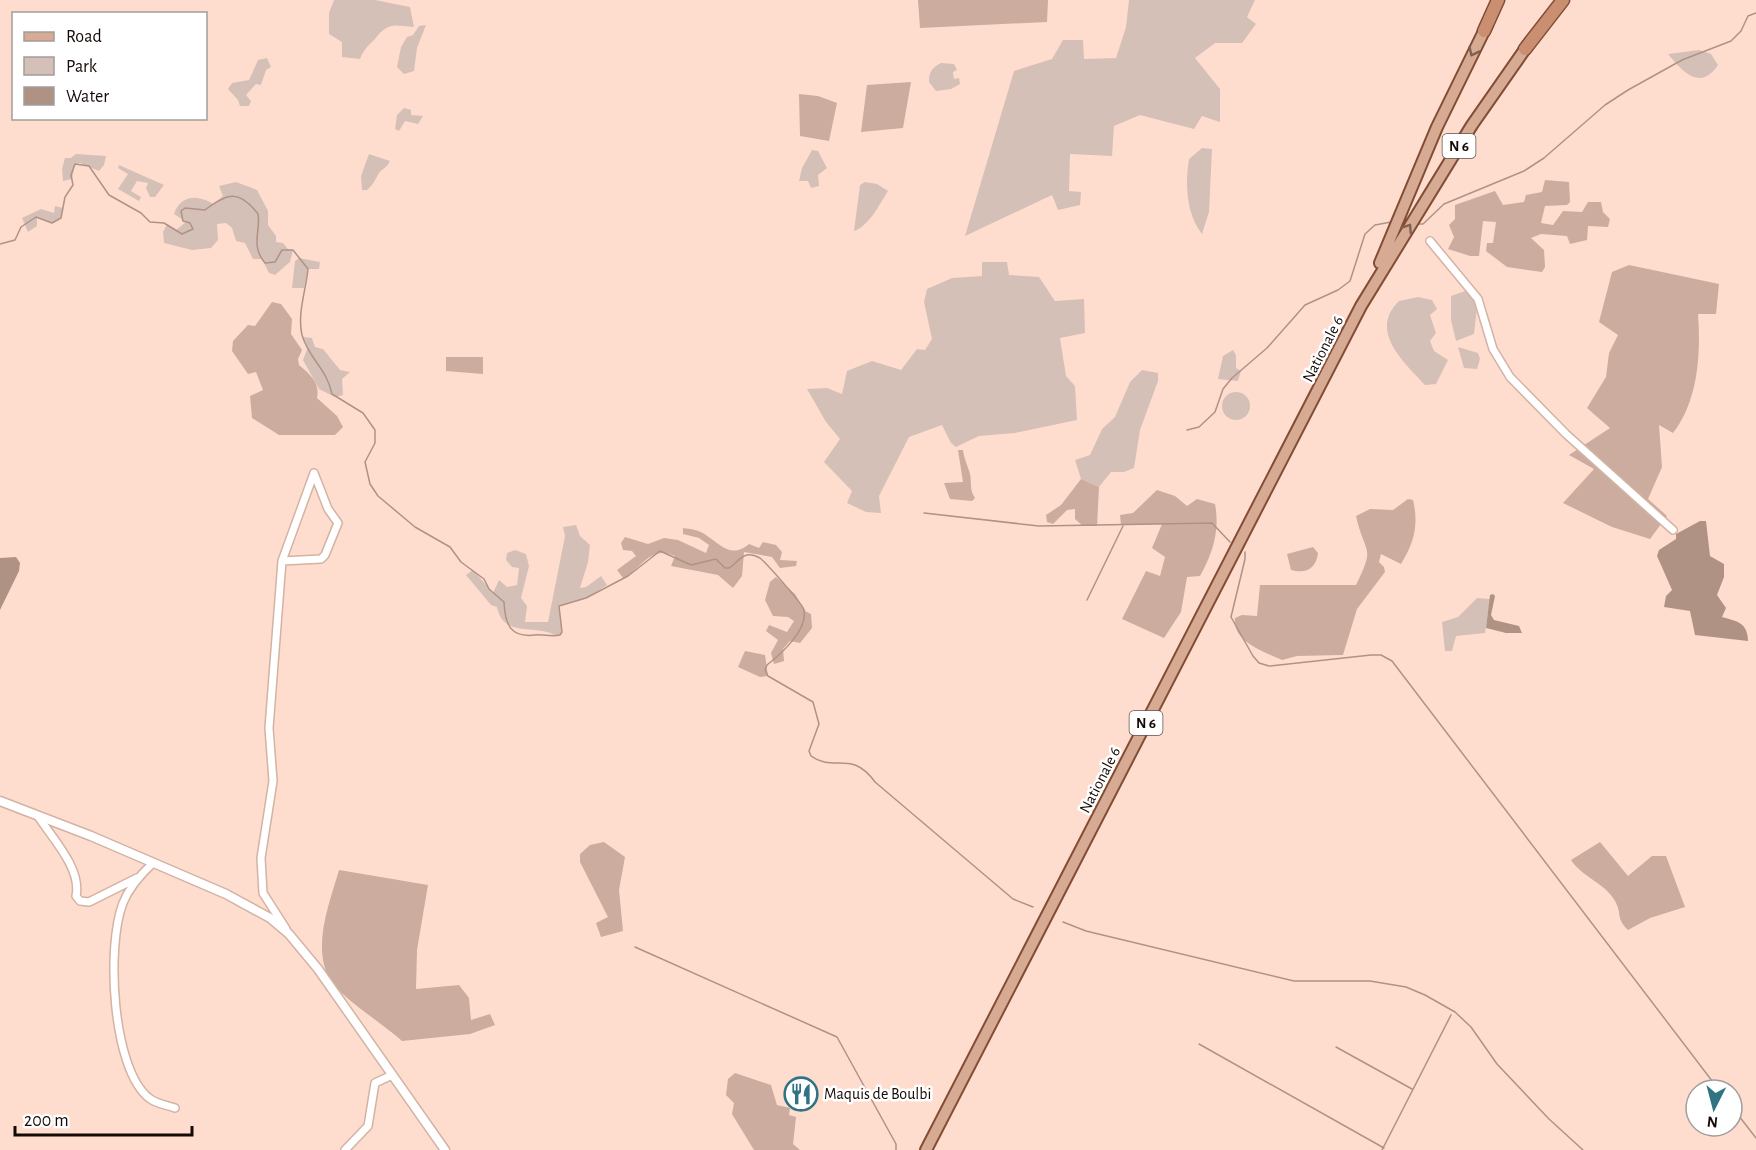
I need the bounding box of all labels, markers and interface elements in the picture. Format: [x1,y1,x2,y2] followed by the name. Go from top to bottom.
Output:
[12,12,207,120] legend
[66,28,102,46] text: Road
[1469,46,1481,57] one-way arrow
[66,58,98,76] text: Park
[66,88,109,106] text: Water
[1442,134,1476,158] road number: N 6
[1400,224,1411,235] one-way arrow
[1300,313,1346,385] street label: Nationale 6
[1130,711,1162,735] road number: N 6
[1077,744,1123,816] street label: Nationale 6
[783,1076,819,1112] restaurant icon: Maquis de Boulbi
[1684,1078,1744,1138] north arrow
[824,1086,931,1102] place label: Maquis de Boulbi
[15,1099,192,1137] scale bar
[24,1112,69,1130] text: 200 m
[1706,1113,1719,1130] text: N

